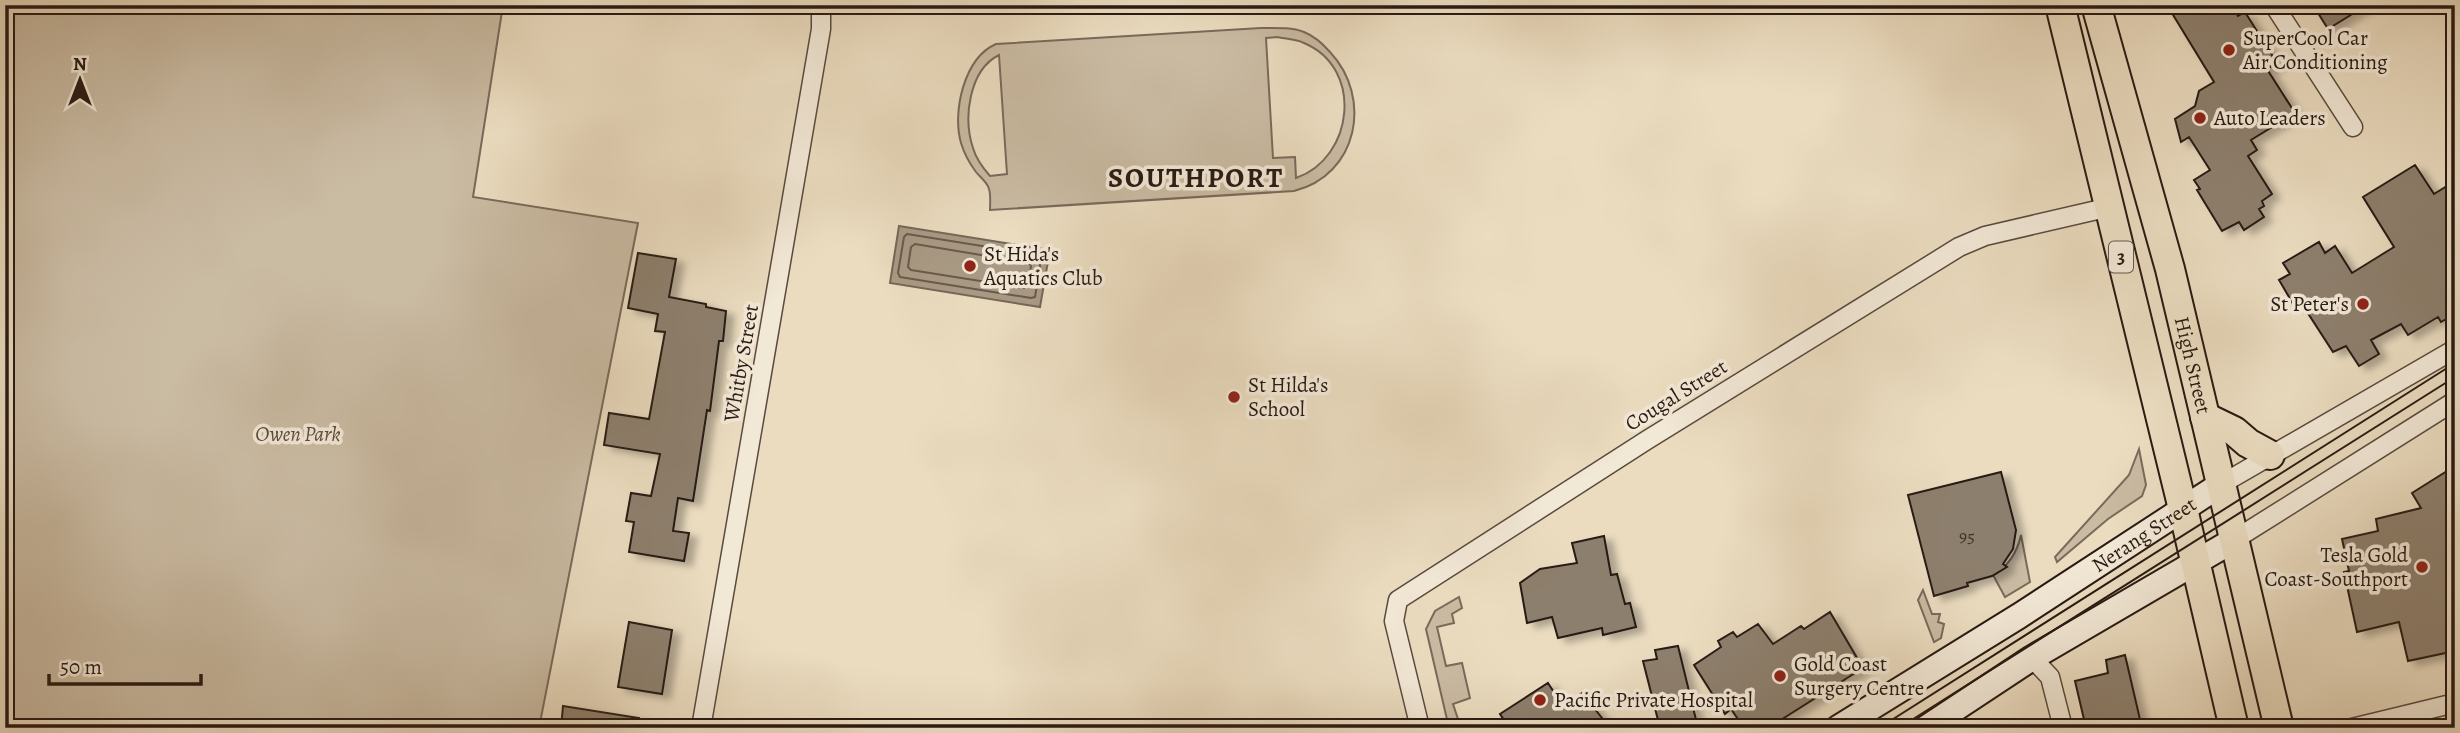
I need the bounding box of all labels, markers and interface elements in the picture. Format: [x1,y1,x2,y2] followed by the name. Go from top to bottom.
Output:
[2242,24,2388,76] place label: SuperCool Car Air Conditioning
[2221,42,2237,58] marker: SuperCool Car Air Conditioning
[46,46,116,116] north arrow
[73,51,87,77] text: N
[2213,104,2326,132] place label: Auto Leaders
[2192,110,2208,126] marker: Auto Leaders
[1108,159,1284,197] district label: SOUTHPORT
[983,240,1103,292] place label: St Hida's Aquatics Club
[2109,242,2133,272] road number: 3
[962,258,978,274] marker: St Hida's Aquatics Club
[2270,290,2349,318] place label: St Peter's
[2355,296,2371,312] marker: St Peter's
[717,302,765,425] street label: Whitby Street
[2168,314,2218,417] street label: High Street
[1620,352,1732,437] street label: Cougal Street
[1248,371,1328,423] place label: St Hilda's School
[1226,389,1242,405] marker: St Hilda's School
[255,420,341,448] park label: Owen Park
[2086,490,2202,579] street label: Nerang Street
[1959,524,1975,548] house number: 95
[2264,541,2409,593] place label: Tesla Gold Coast-Southport
[2414,559,2430,575] marker: Tesla Gold Coast-Southport
[49,642,201,686] scale bar
[1794,650,1924,702] place label: Gold Coast Surgery Centre
[60,653,102,681] text: 50 m
[1772,668,1788,684] marker: Gold Coast Surgery Centre
[1554,686,1753,714] place label: Pacific Private Hospital
[1532,692,1548,708] marker: Pacific Private Hospital

